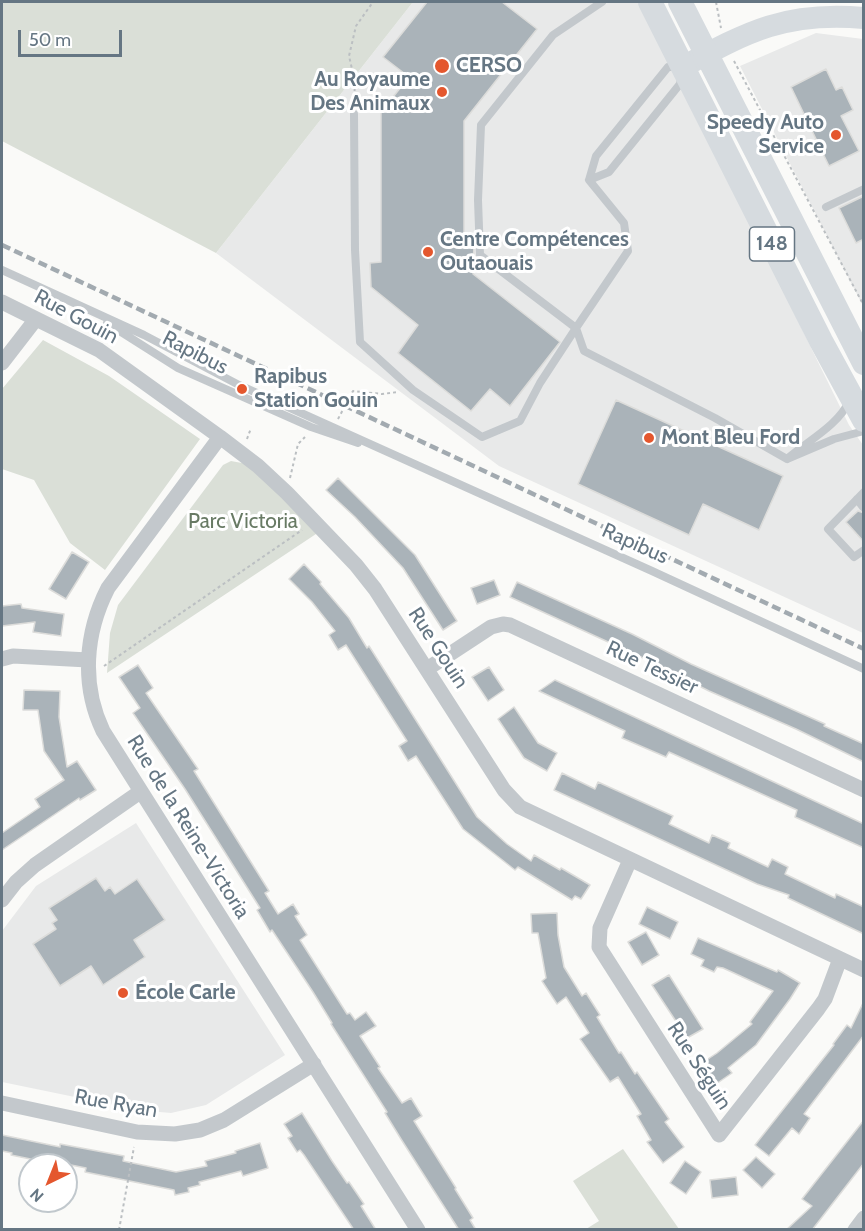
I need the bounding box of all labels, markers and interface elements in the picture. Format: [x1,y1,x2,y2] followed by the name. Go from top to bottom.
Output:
[21,18,124,56] scale bar
[29,29,71,51] text: 50 m
[456,53,522,79] place label: CERSO
[433,57,451,75] marker: CERSO
[310,67,430,117] place label: Au Royaume Des Animaux
[435,85,449,99] marker: Au Royaume Des Animaux
[707,110,824,160] place label: Speedy Auto Service
[829,128,843,142] marker: Speedy Auto Service
[440,227,629,277] place label: Centre Compétences Outaouais
[750,227,794,261] road number: 148
[421,245,435,259] marker: Centre Compétences Outaouais
[30,284,122,350] street label: Rue Gouin
[158,326,232,380] street label: Rapibus
[254,364,378,414] place label: Rapibus Station Gouin
[235,382,249,396] marker: Rapibus Station Gouin
[661,425,800,451] place label: Mont Bleu Ford
[642,431,656,445] marker: Mont Bleu Ford
[188,509,298,535] park label: Parc Victoria
[598,518,672,570] street label: Rapibus
[402,603,474,693] street label: Rue Gouin
[602,636,702,700] street label: Rue Tessier
[121,731,255,923] street label: Rue de la Reine-Victoria
[135,980,236,1006] place label: École Carle
[116,986,130,1000] marker: École Carle
[661,1017,737,1115] street label: Rue Séguin
[73,1084,159,1124] street label: Rue Ryan
[18,1153,78,1213] north arrow
[26,1184,47,1206] text: N

